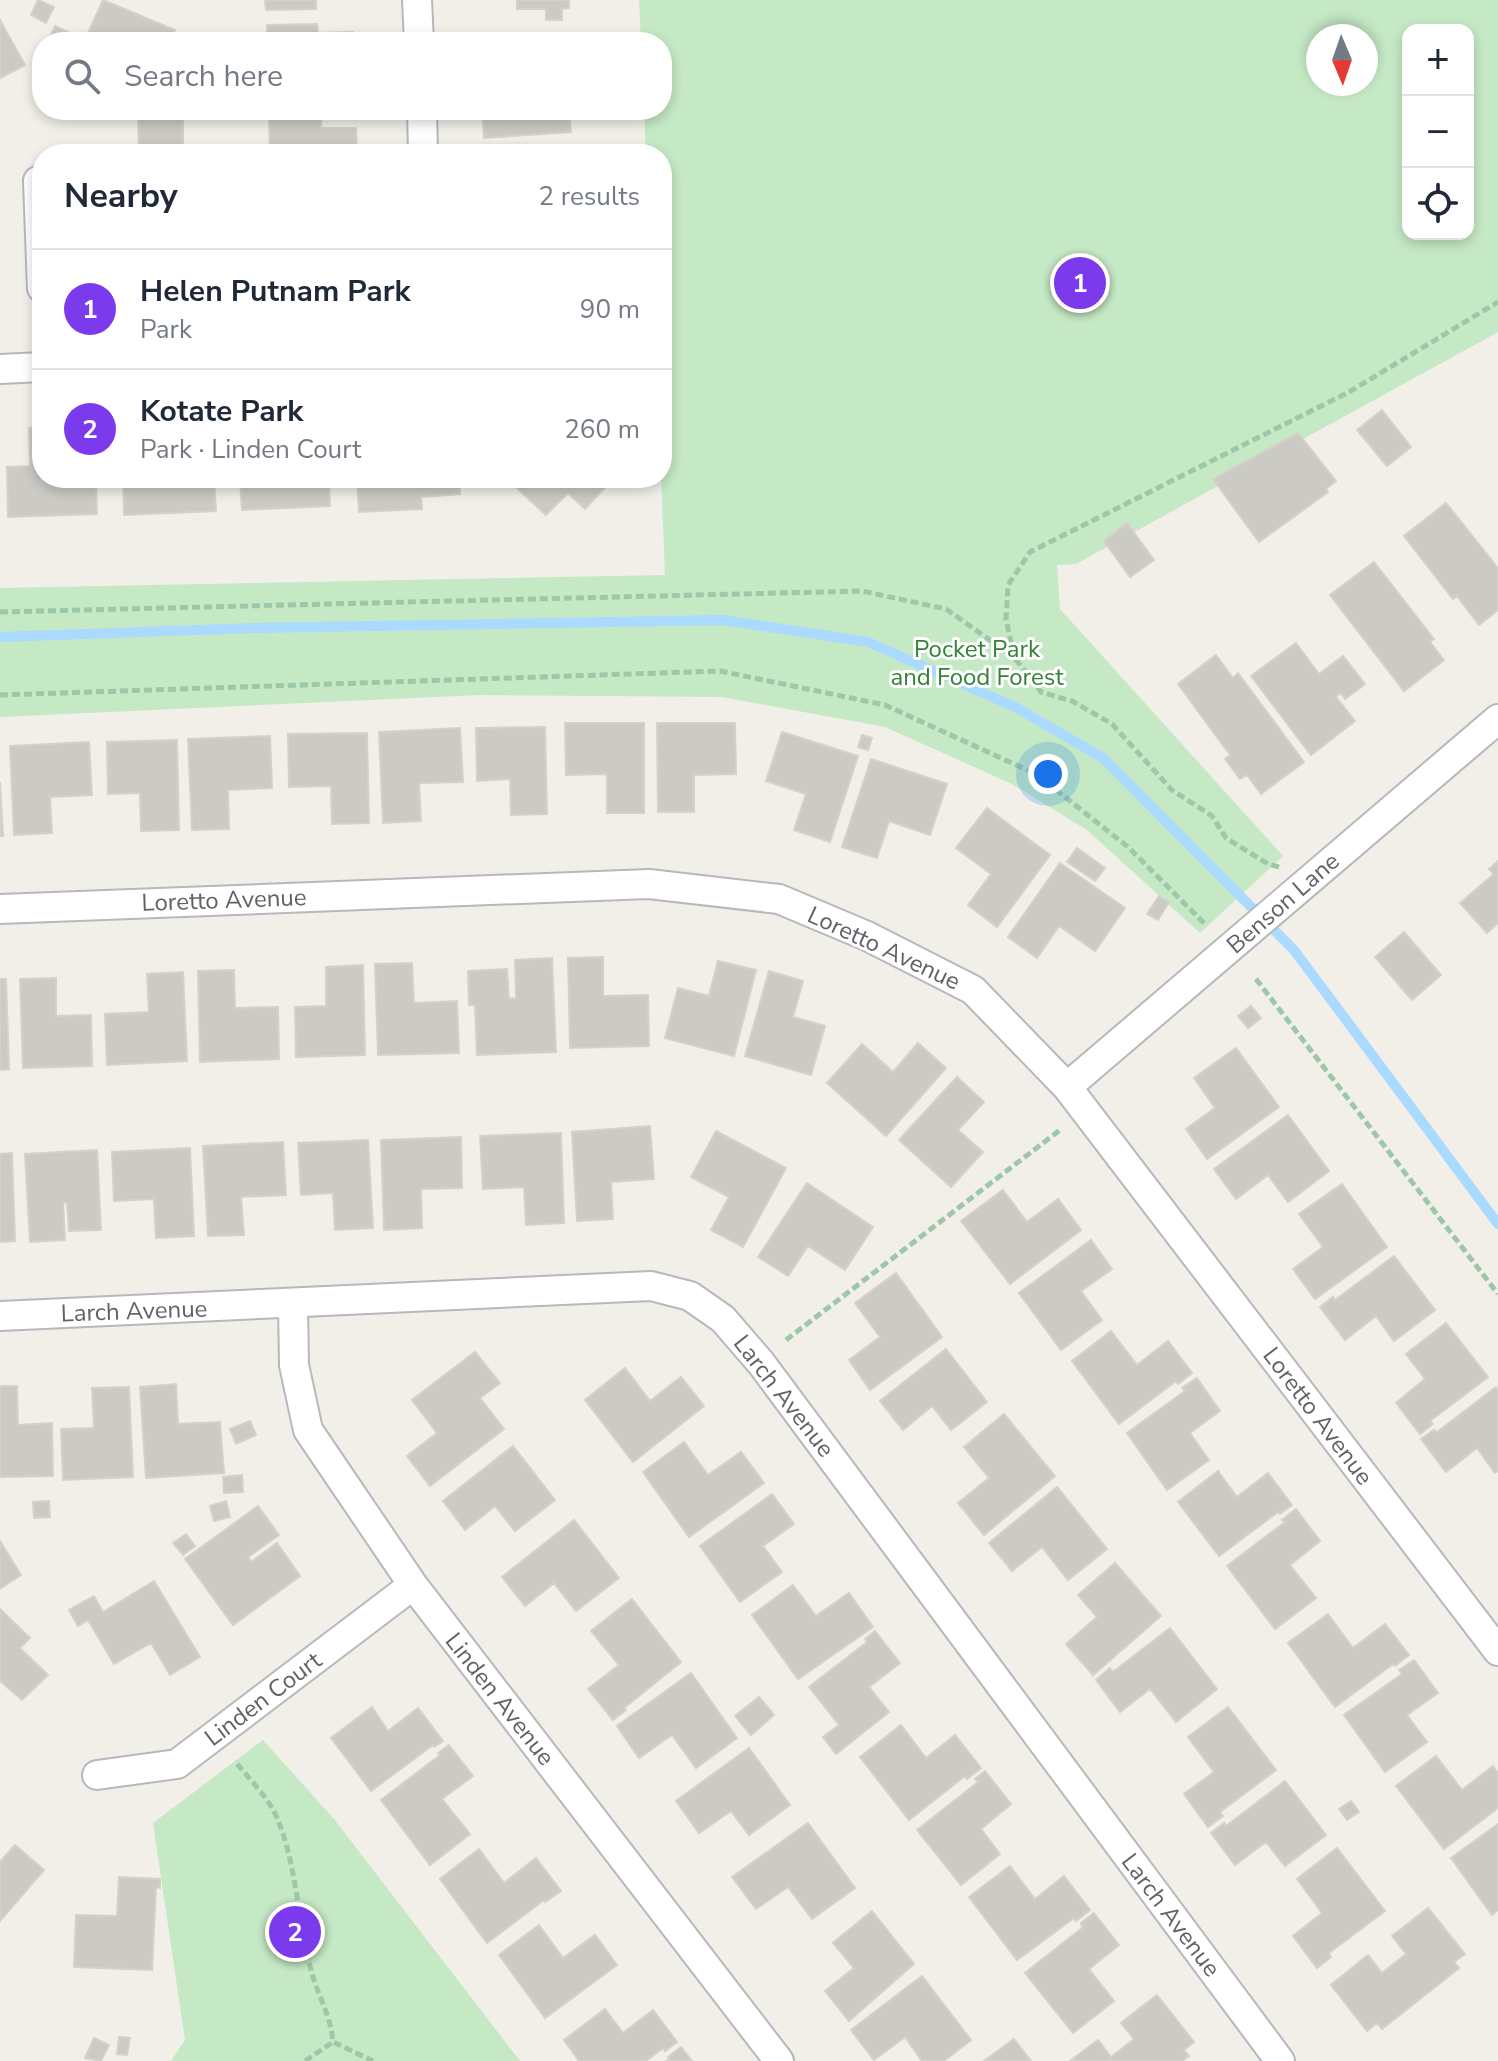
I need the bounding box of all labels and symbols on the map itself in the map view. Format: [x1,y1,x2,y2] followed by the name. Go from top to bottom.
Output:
[1306,24,1378,96] north arrow
[1054,253,1106,313] pin: 1
[890,633,1064,693] park label: Pocket Park and Food Forest
[1028,754,1068,794] your location
[1220,845,1346,961] street label: Benson Lane
[141,881,307,919] street label: Loretto Avenue
[802,899,966,997] street label: Loretto Avenue
[60,1292,208,1330] street label: Larch Avenue
[726,1328,842,1464] street label: Larch Avenue
[1256,1340,1380,1492] street label: Loretto Avenue
[438,1626,562,1772] street label: Linden Avenue
[198,1644,328,1753] street label: Linden Court
[1114,1847,1228,1983] street label: Larch Avenue
[269,1902,321,1962] pin: 2

